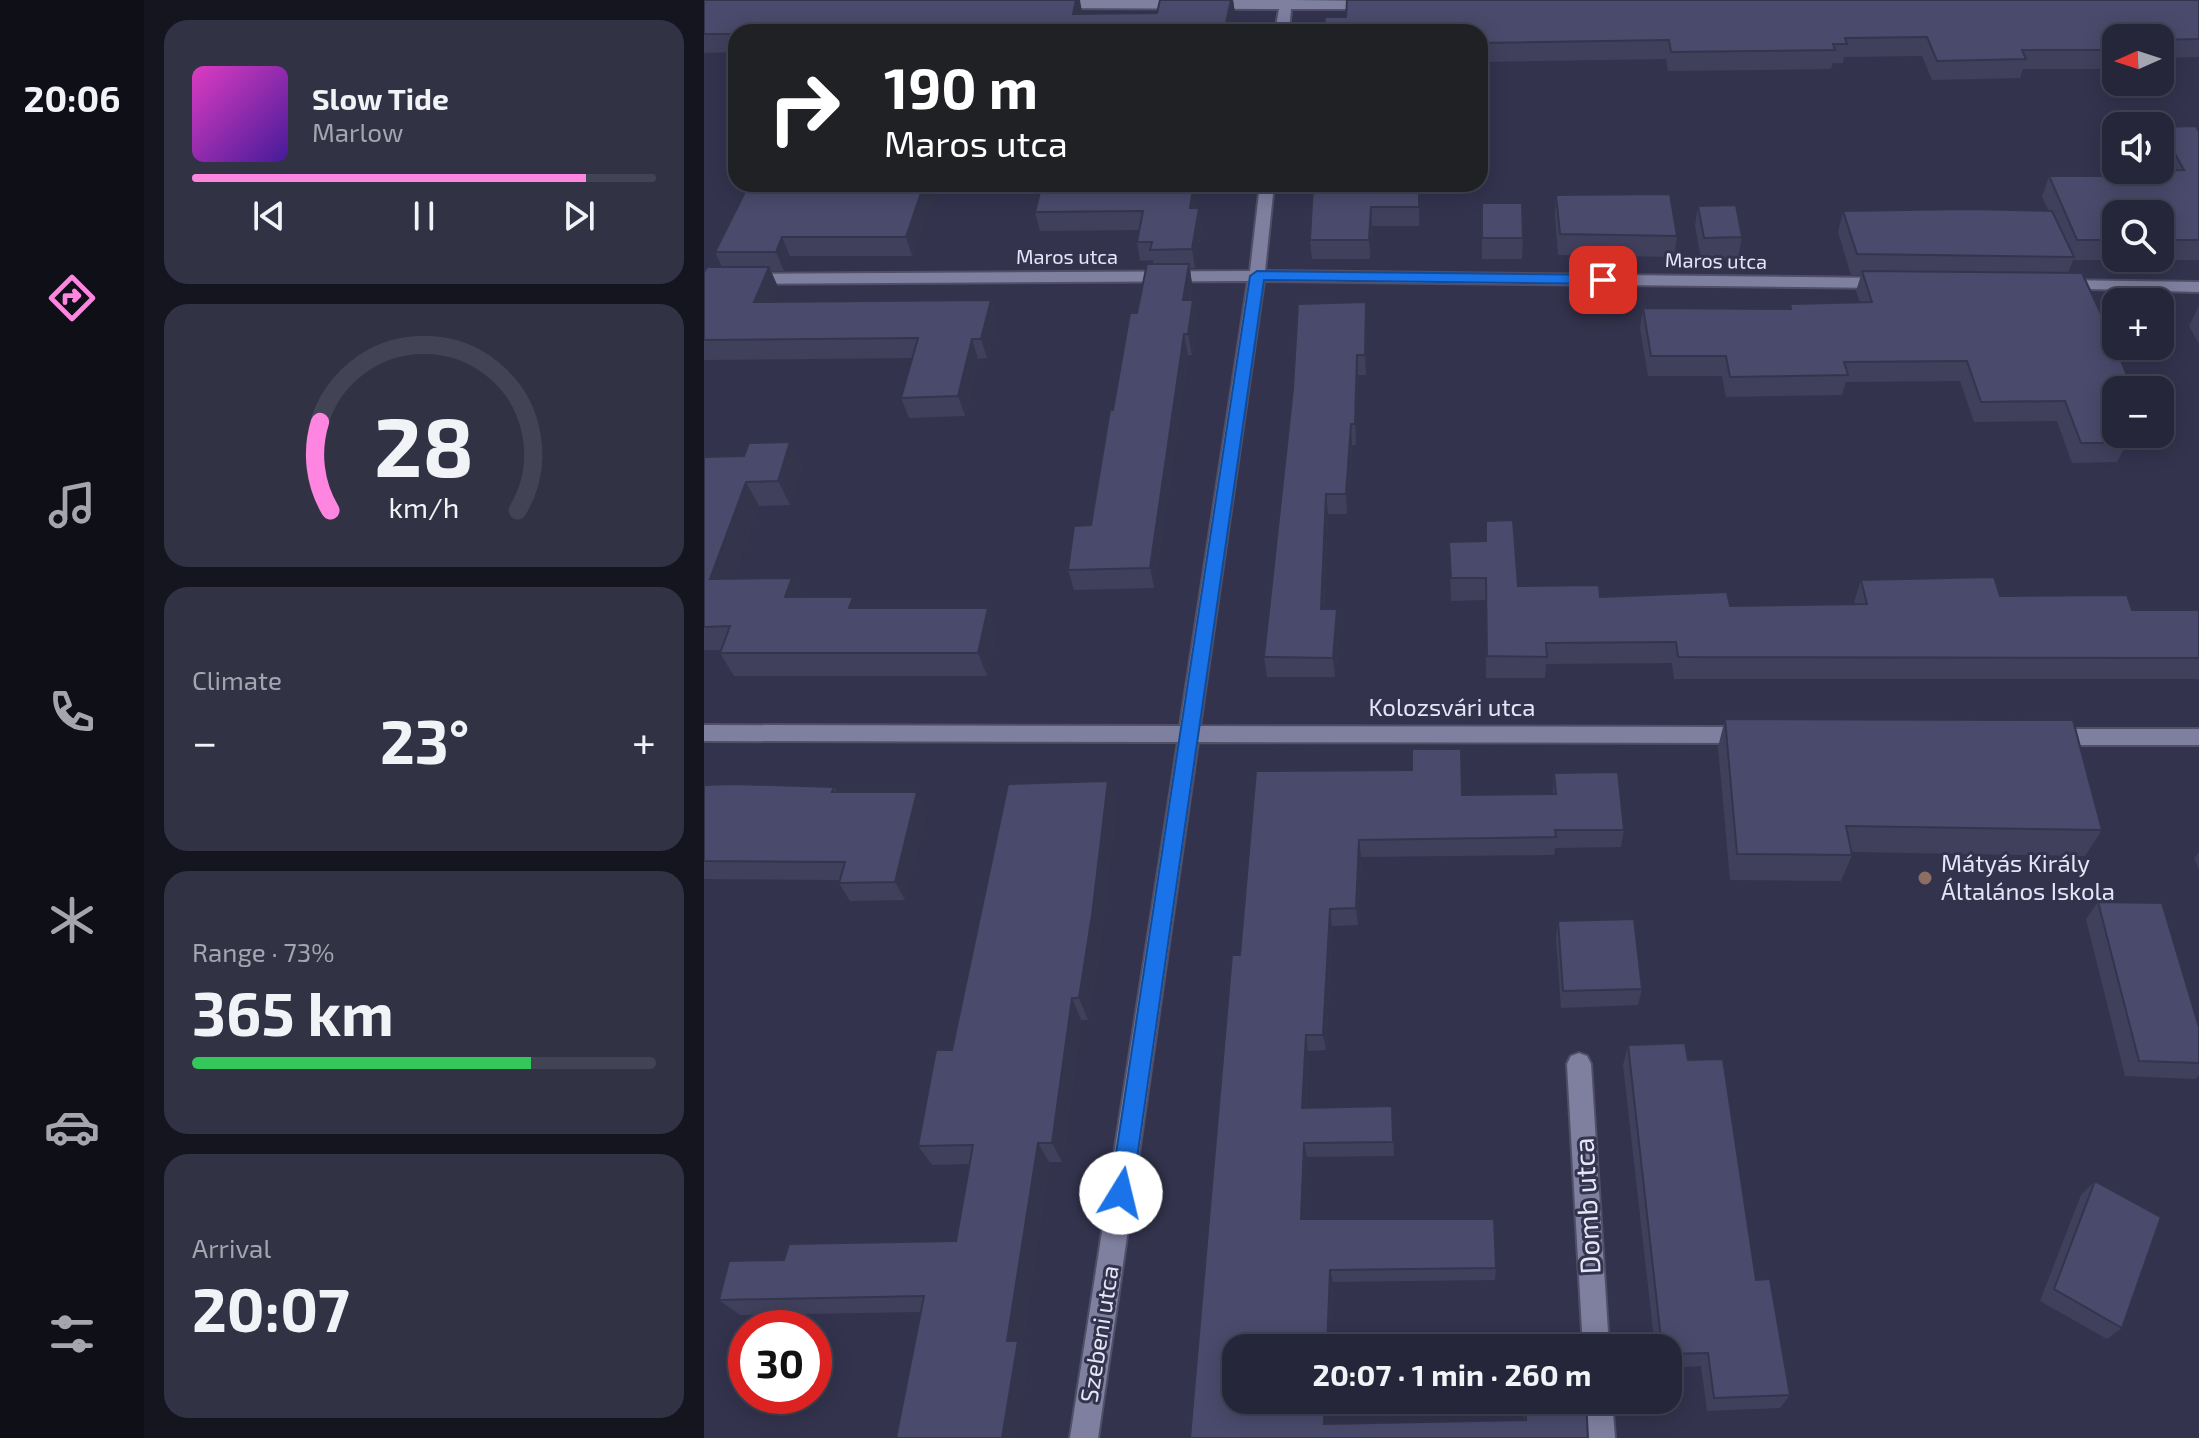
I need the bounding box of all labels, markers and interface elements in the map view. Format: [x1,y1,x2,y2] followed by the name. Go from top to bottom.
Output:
[2102,24,2174,96] north arrow
[2102,24,2174,448] map controls
[884,53,1038,120] text: 190 m
[752,56,856,160] icon: right
[24,76,120,119] text: 20:06
[312,80,449,116] text: Slow Tide
[2102,112,2174,184] button: sound
[312,116,403,147] text: Marlow
[884,121,1068,164] text: Maros utca
[247,194,291,238] icon: previous
[402,194,446,238] icon: pause
[557,194,601,238] icon: next
[2102,200,2174,272] button: search
[1016,244,1118,268] street label: Maros utca
[1569,246,1637,314] pin
[1665,247,1767,273] street label: Maros utca
[1581,258,1625,302] icon: arrive
[44,270,100,326] icon: directions
[2102,288,2174,360] button: +
[2102,376,2174,448] button: −
[374,394,474,494] text: 28
[44,477,100,533] icon: music
[389,490,459,525] text: km/h
[192,664,282,695] text: Climate
[44,684,100,740] icon: phone
[1368,692,1536,721] street label: Kolozsvári utca
[380,704,470,776] text: 23°
[192,714,218,767] text: −
[632,714,656,767] text: +
[1941,848,2115,905] place label: Mátyás Király Általános Iskola
[1916,869,1934,887] marker: Mátyás Király Általános Iskola
[44,892,100,948] icon: climate
[192,936,335,967] text: Range · 73%
[192,976,394,1048] text: 365 km
[44,1099,100,1155] icon: car
[1565,1137,1607,1275] street label: Domb utca
[1079,1151,1163,1235] position arrow
[192,1232,271,1263] text: Arrival
[1073,1263,1124,1404] street label: Szebeni utca
[192,1272,350,1344] text: 20:07
[44,1306,100,1362] icon: filters
[728,1310,832,1414] speed limit sign: 30
[1313,1356,1591,1392] text: 20:07 · 1 min · 260 m

